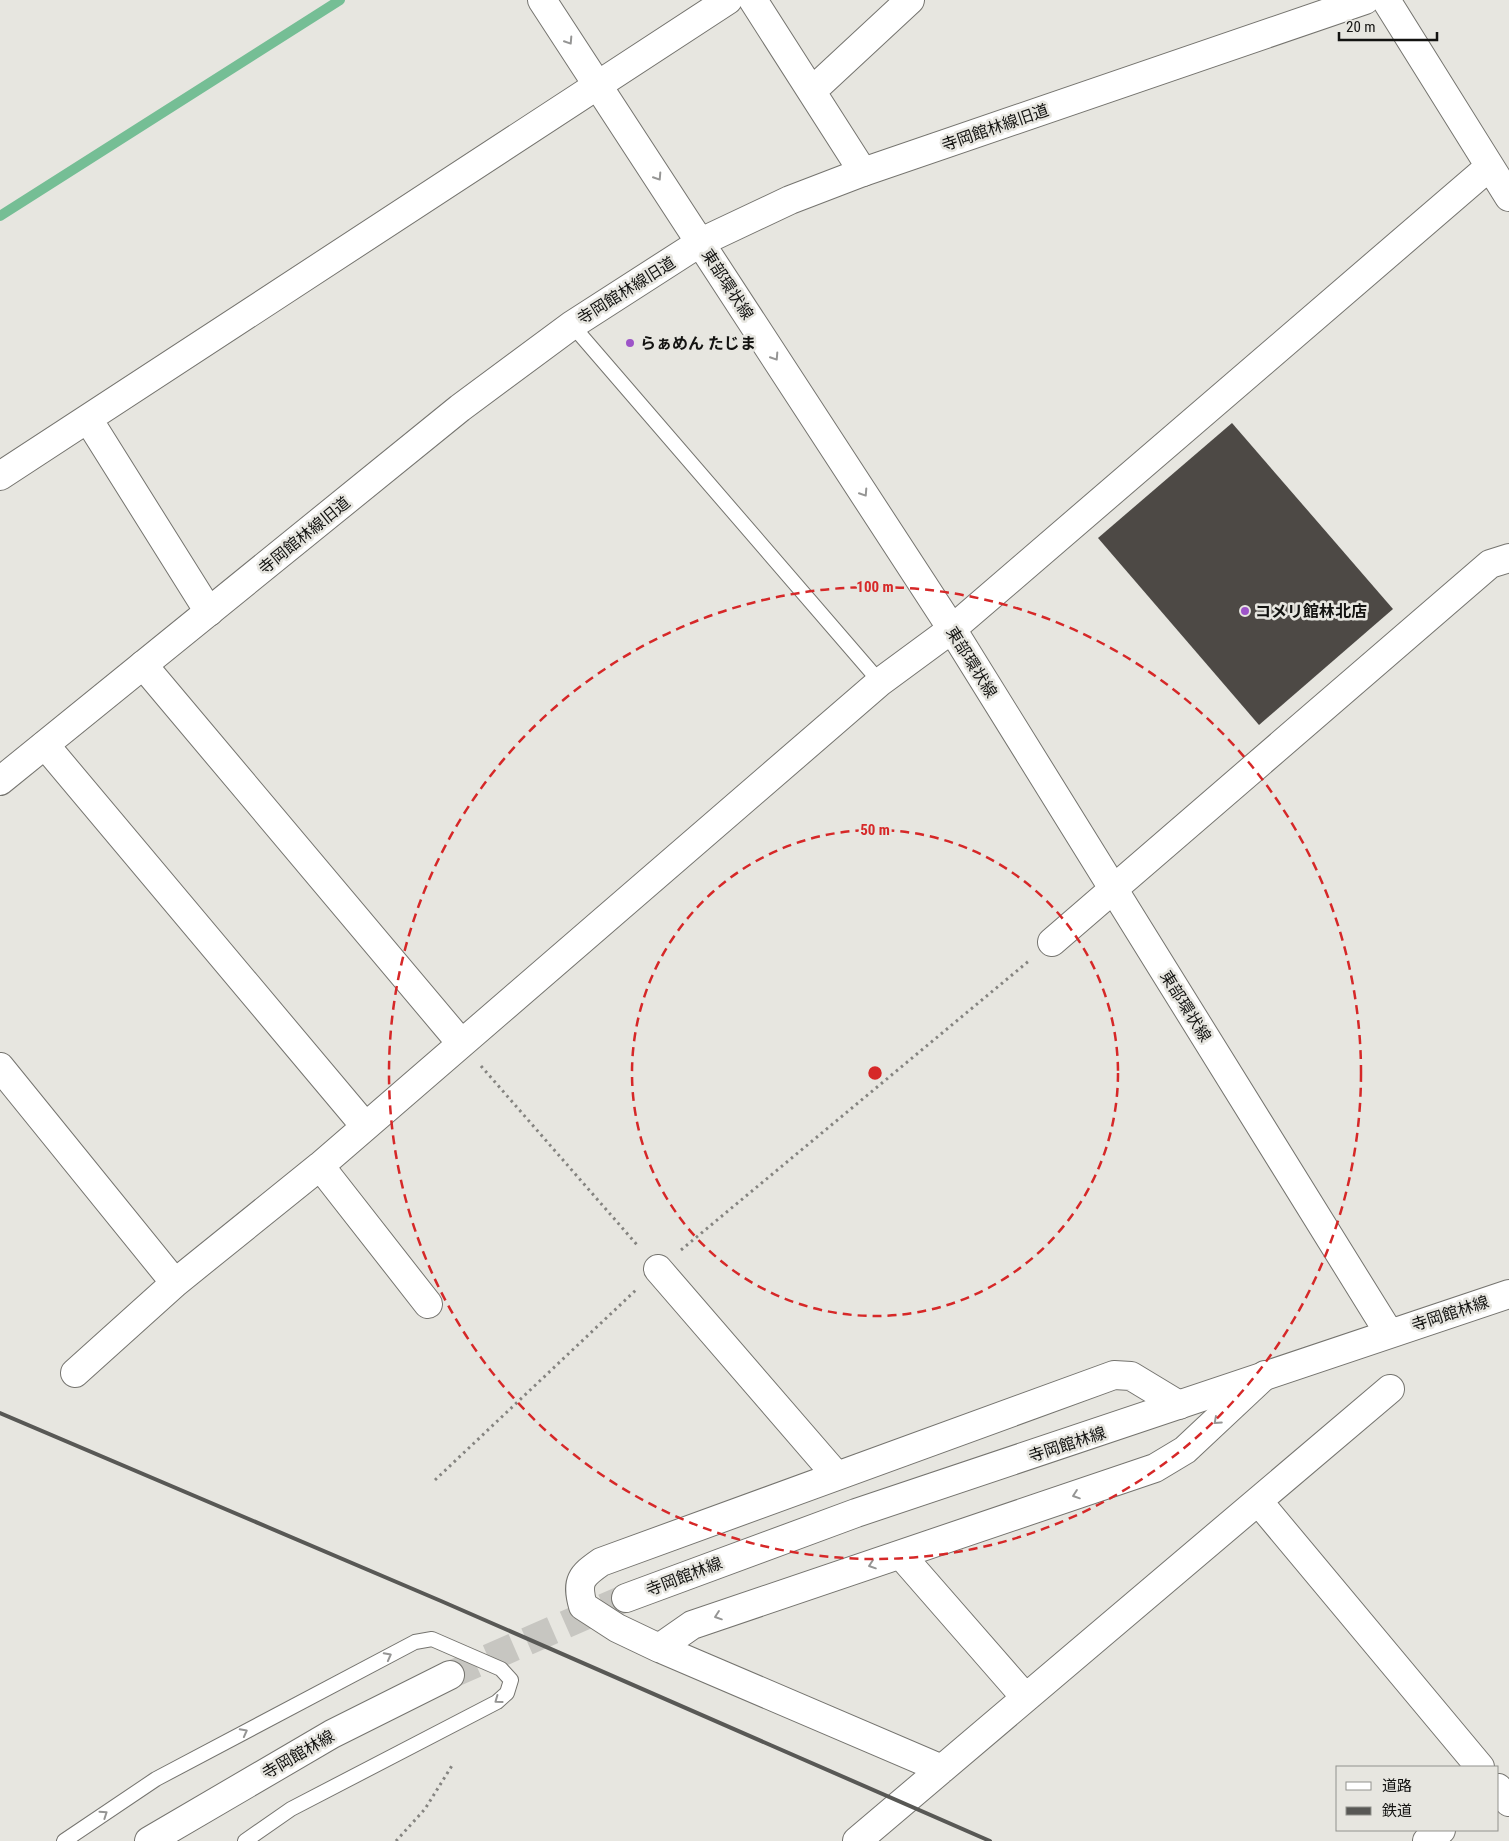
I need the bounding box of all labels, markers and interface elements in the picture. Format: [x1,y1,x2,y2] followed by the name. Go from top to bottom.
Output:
[1339,10,1436,42] scale bar
[1346,18,1376,36] text: 20 m
[563,35,572,44] one-way arrow
[939,100,1051,155] street label: 寺岡館林線旧道
[651,171,661,180] one-way arrow
[698,246,757,323] street label: 東部環状線
[574,253,679,328] street label: 寺岡館林線旧道
[640,334,756,353] place label: らぁめん たじま
[624,337,636,349] marker: らぁめん たじま
[769,351,778,361] one-way arrow
[857,488,867,497] one-way arrow
[255,493,354,578] street label: 寺岡館林線旧道
[856,578,894,596] text: 100 m
[1255,602,1367,621] place label: コメリ館林北店
[1239,605,1251,617] marker: コメリ館林北店
[942,623,1001,701] street label: 東部環状線
[860,821,890,839] text: 50 m
[1156,967,1215,1045] street label: 東部環状線
[866,1064,884,1082] centre of rings
[1409,1292,1491,1335] street label: 寺岡館林線
[1214,1415,1223,1424] one-way arrow
[1026,1423,1108,1466] street label: 寺岡館林線
[1072,1490,1080,1500] one-way arrow
[643,1553,725,1600] street label: 寺岡館林線
[869,1559,877,1569] one-way arrow
[714,1611,723,1621] one-way arrow
[383,1652,392,1662] one-way arrow
[494,1694,504,1703] one-way arrow
[259,1726,338,1783] street label: 寺岡館林線
[239,1728,248,1738] one-way arrow
[1336,1766,1499,1831] legend
[1382,1777,1412,1795] text: 道路
[1382,1802,1412,1820] text: 鉄道
[98,1811,108,1820] one-way arrow

